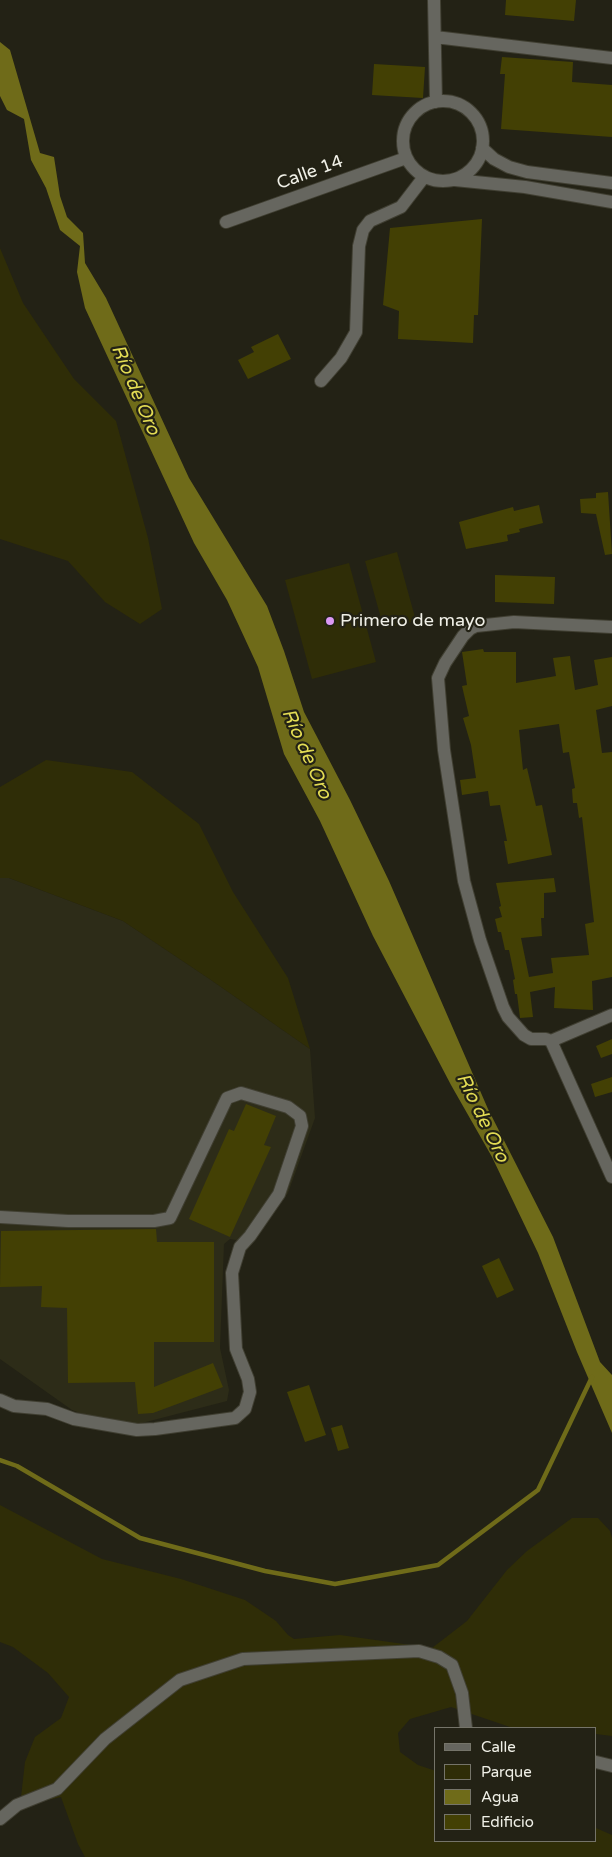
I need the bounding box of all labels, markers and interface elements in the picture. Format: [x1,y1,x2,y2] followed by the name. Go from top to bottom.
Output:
[274,151,346,195] street label: Calle 14
[106,341,164,439] water label: Río de Oro
[340,610,485,632] place label: Primero de mayo
[324,615,336,627] marker: Primero de mayo
[276,705,336,803] water label: Río de Oro
[451,1070,513,1166] water label: Río de Oro
[434,1727,597,1842] legend
[481,1738,516,1756] text: Calle
[481,1763,532,1781] text: Parque
[481,1788,519,1806] text: Agua
[481,1813,534,1831] text: Edificio

